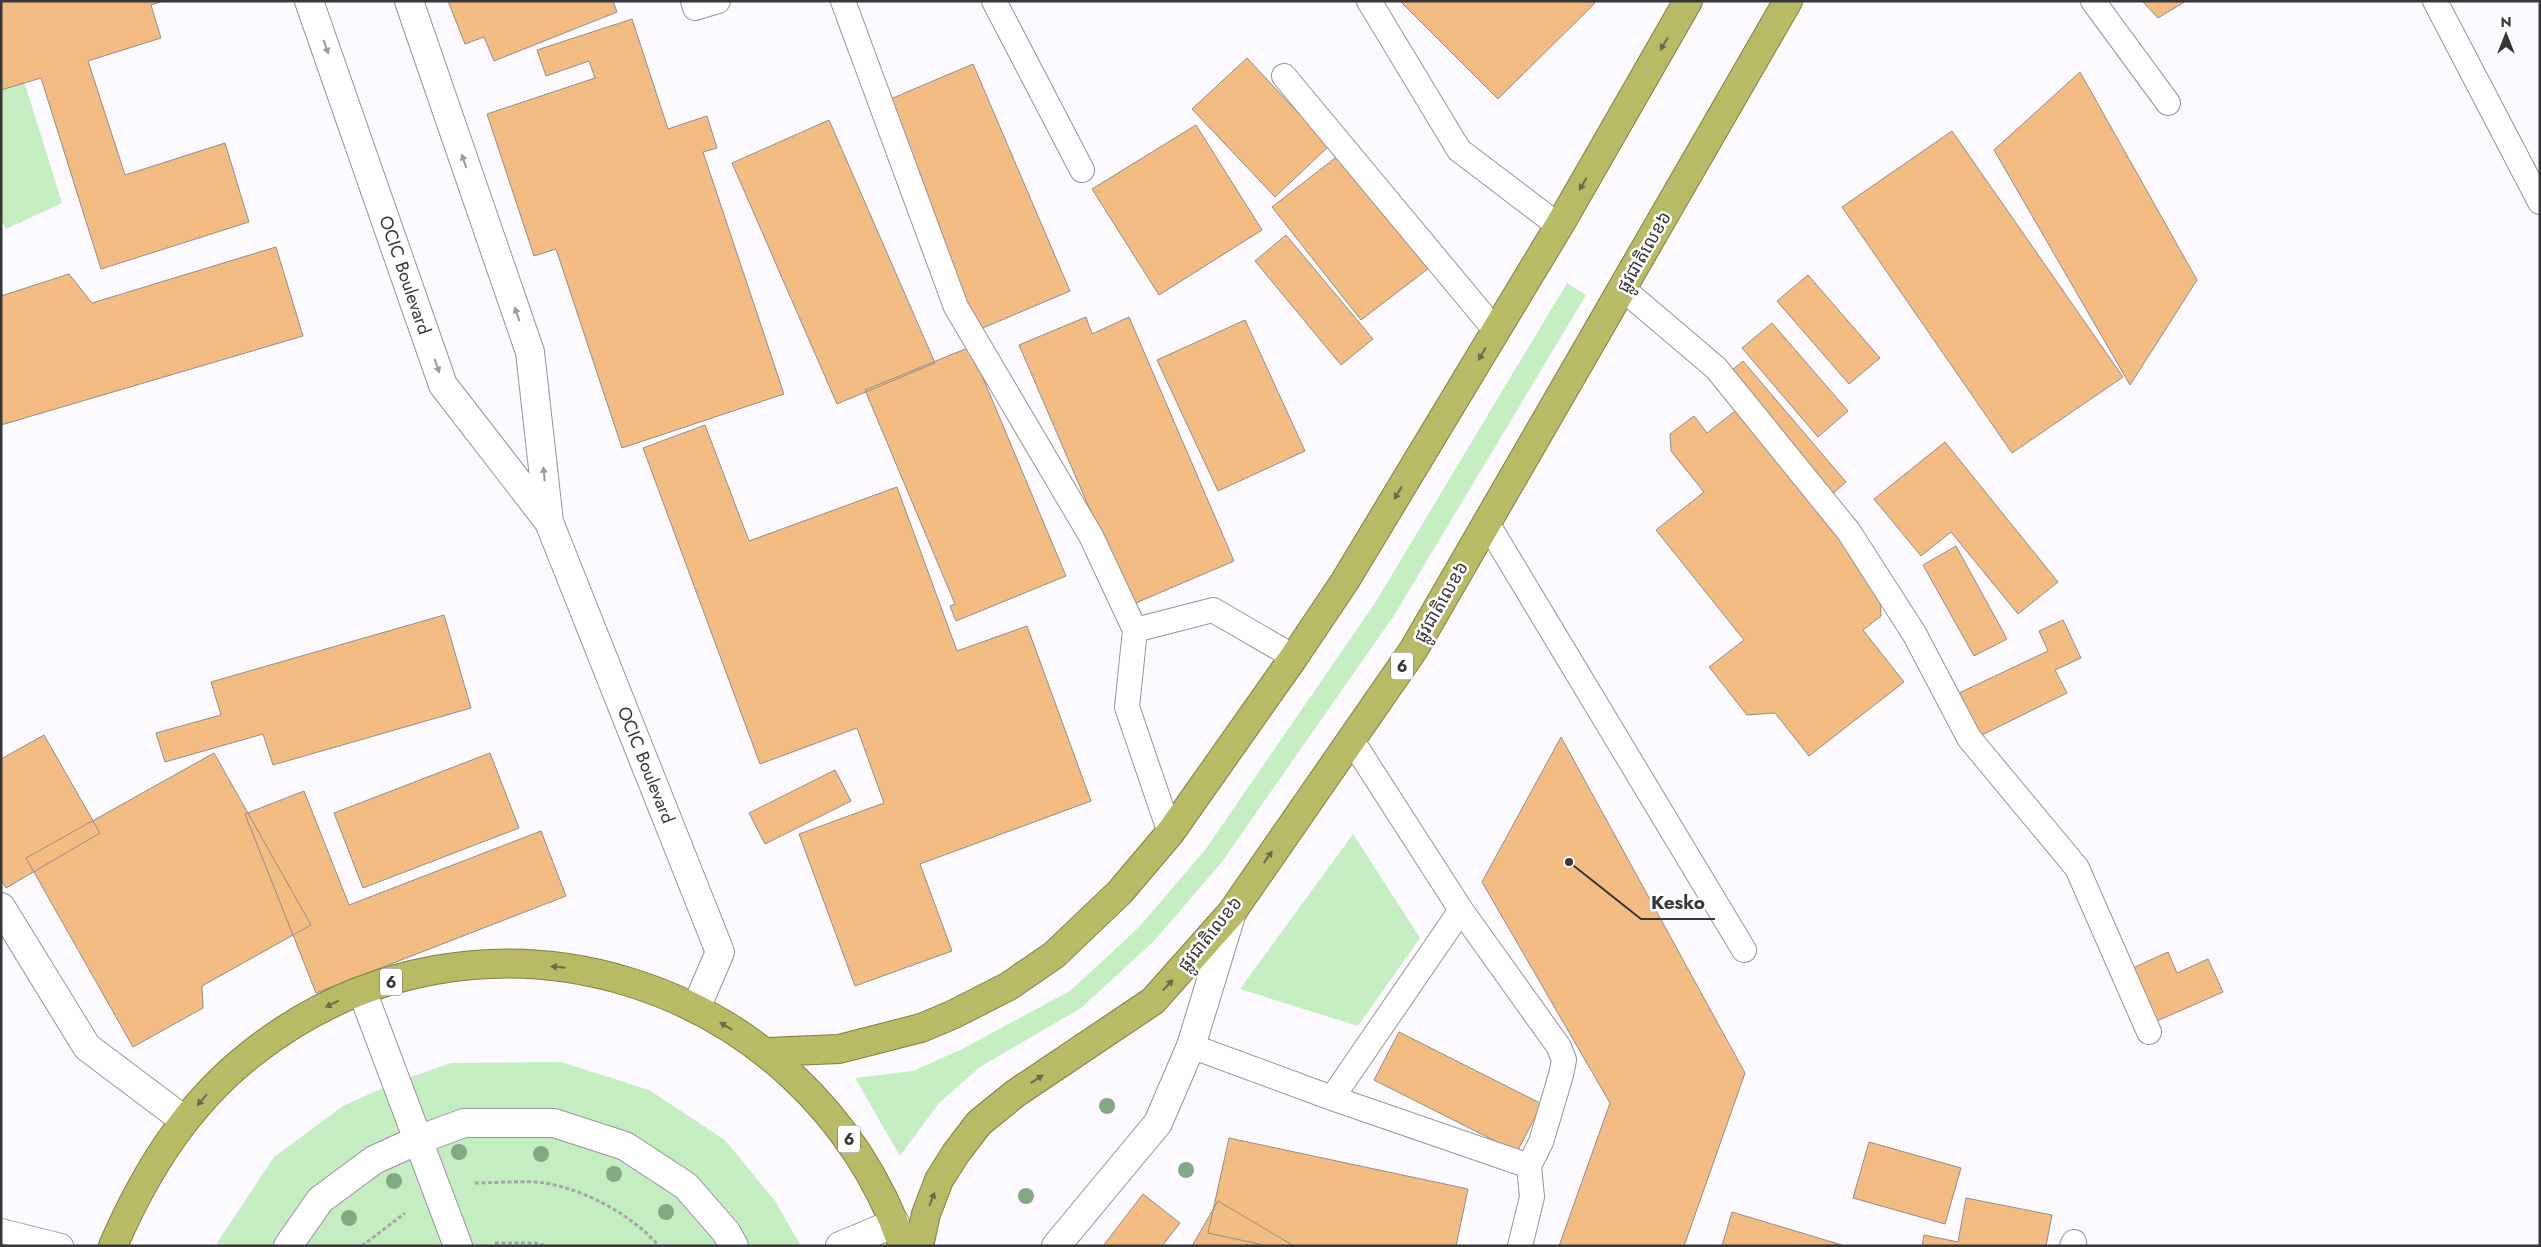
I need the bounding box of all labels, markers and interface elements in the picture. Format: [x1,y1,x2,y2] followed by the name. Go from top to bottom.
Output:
[2481,10,2531,60] north arrow
[2500,12,2512,32] text: N
[1659,37,1668,50] one-way arrow
[322,40,330,55] one-way arrow
[460,153,468,168] one-way arrow
[1578,178,1587,191] one-way arrow
[1610,206,1681,299] street label: ផ្លូវជាតិលេខ៦
[372,212,438,338] street label: OCIC Boulevard
[513,307,520,322] one-way arrow
[1477,348,1486,361] one-way arrow
[433,359,441,374] one-way arrow
[540,466,548,482] one-way arrow
[1394,487,1403,500] one-way arrow
[1407,556,1478,649] street label: ផ្លូវជាតិលេខ៦
[1391,652,1413,679] road number: 6
[611,703,681,827] street label: OCIC Boulevard
[1263,850,1273,864] one-way arrow
[1641,885,1715,919] callout: Kesko
[1651,889,1705,916] text: Kesko
[1172,891,1251,979] street label: ផ្លូវជាតិលេខ៦
[550,963,566,971] one-way arrow
[380,969,402,996] road number: 6
[1162,979,1174,991] one-way arrow
[325,1000,339,1008] one-way arrow
[720,1022,733,1031] one-way arrow
[1030,1074,1043,1084] one-way arrow
[196,1093,208,1105] one-way arrow
[838,1126,860,1152] road number: 6
[928,1192,936,1206] one-way arrow

